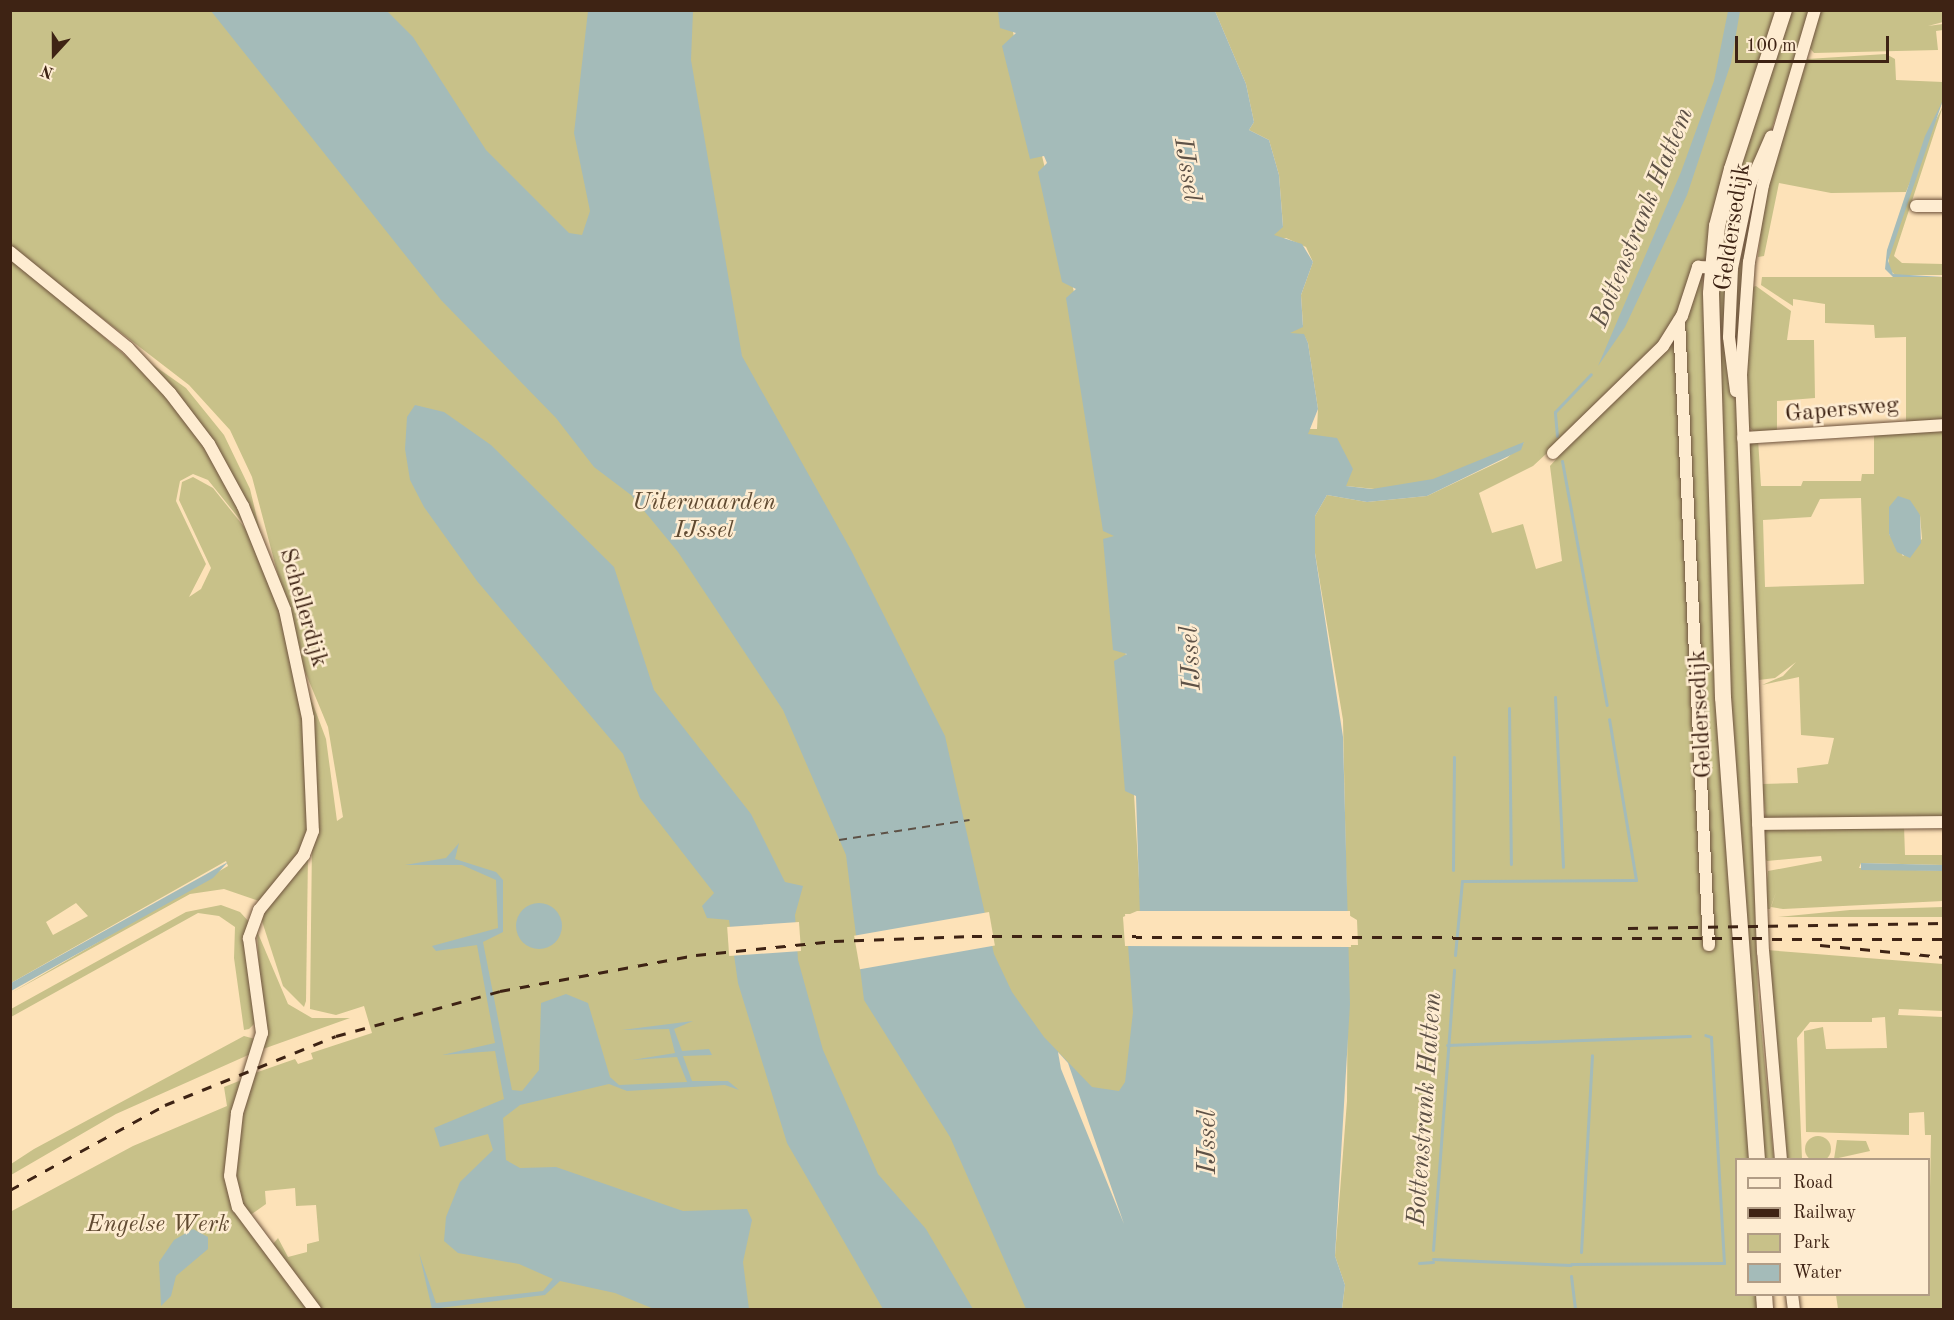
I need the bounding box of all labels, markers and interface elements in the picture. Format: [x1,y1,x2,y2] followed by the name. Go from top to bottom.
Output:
[24,24,84,84] north arrow
[1738,24,1892,62] scale bar
[1746,37,1797,55] text: 100 m
[39,61,56,80] text: N
[1585,104,1701,332] water label: Bottenstrank Hattem
[1166,136,1206,204] water label: IJssel
[1710,161,1758,293] street label: Geldersedijk
[1784,392,1900,430] street label: Gapersweg
[632,490,776,546] park label: Uiterwaarden IJssel
[271,545,333,671] street label: Schellerdijk
[1175,625,1209,691] water label: IJssel
[1684,649,1720,779] street label: Geldersedijk
[1402,991,1450,1227] water label: Bottenstrank Hattem
[1193,1110,1225,1174] water label: IJssel
[1735,1158,1930,1296] legend
[1793,1174,1833,1192] text: Road
[1793,1204,1856,1222] text: Railway
[86,1212,230,1240] park label: Engelse Werk
[1793,1234,1830,1252] text: Park
[1793,1264,1842,1282] text: Water

